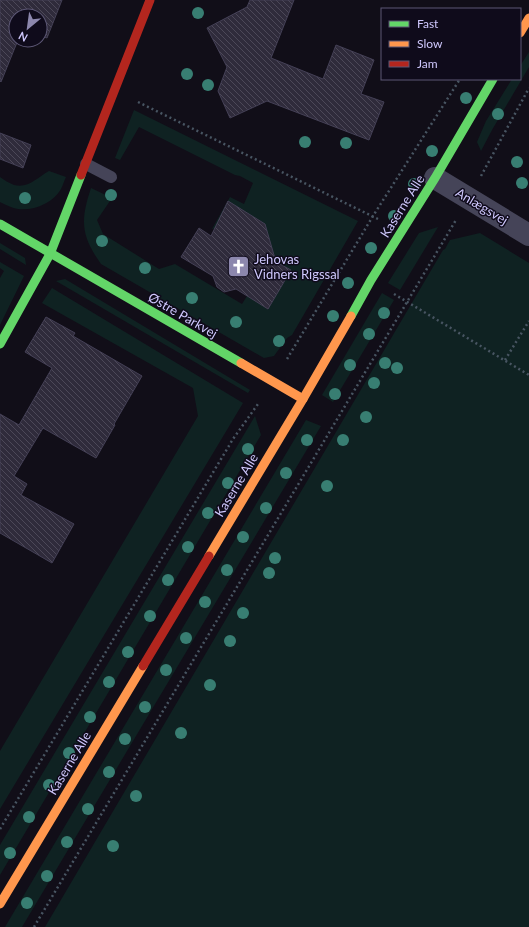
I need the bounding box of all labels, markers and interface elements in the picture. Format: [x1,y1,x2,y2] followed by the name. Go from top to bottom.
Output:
[8,8,48,48] north arrow
[381,8,521,80] legend
[417,16,439,31] text: Fast
[16,29,30,45] text: N
[417,36,443,51] text: Slow
[417,56,438,71] text: Jam
[376,172,428,240] street label: Kaserne Alle
[453,184,511,228] street label: Anlægsvej
[254,251,340,282] place label: Jehovas Vidners Rigssal
[226,253,252,279] church icon: Jehovas Vidners Rigssal
[146,289,220,341] street label: Østre Parkvej
[211,450,261,520] street label: Kaserne Alle
[44,728,94,798] street label: Kaserne Alle

